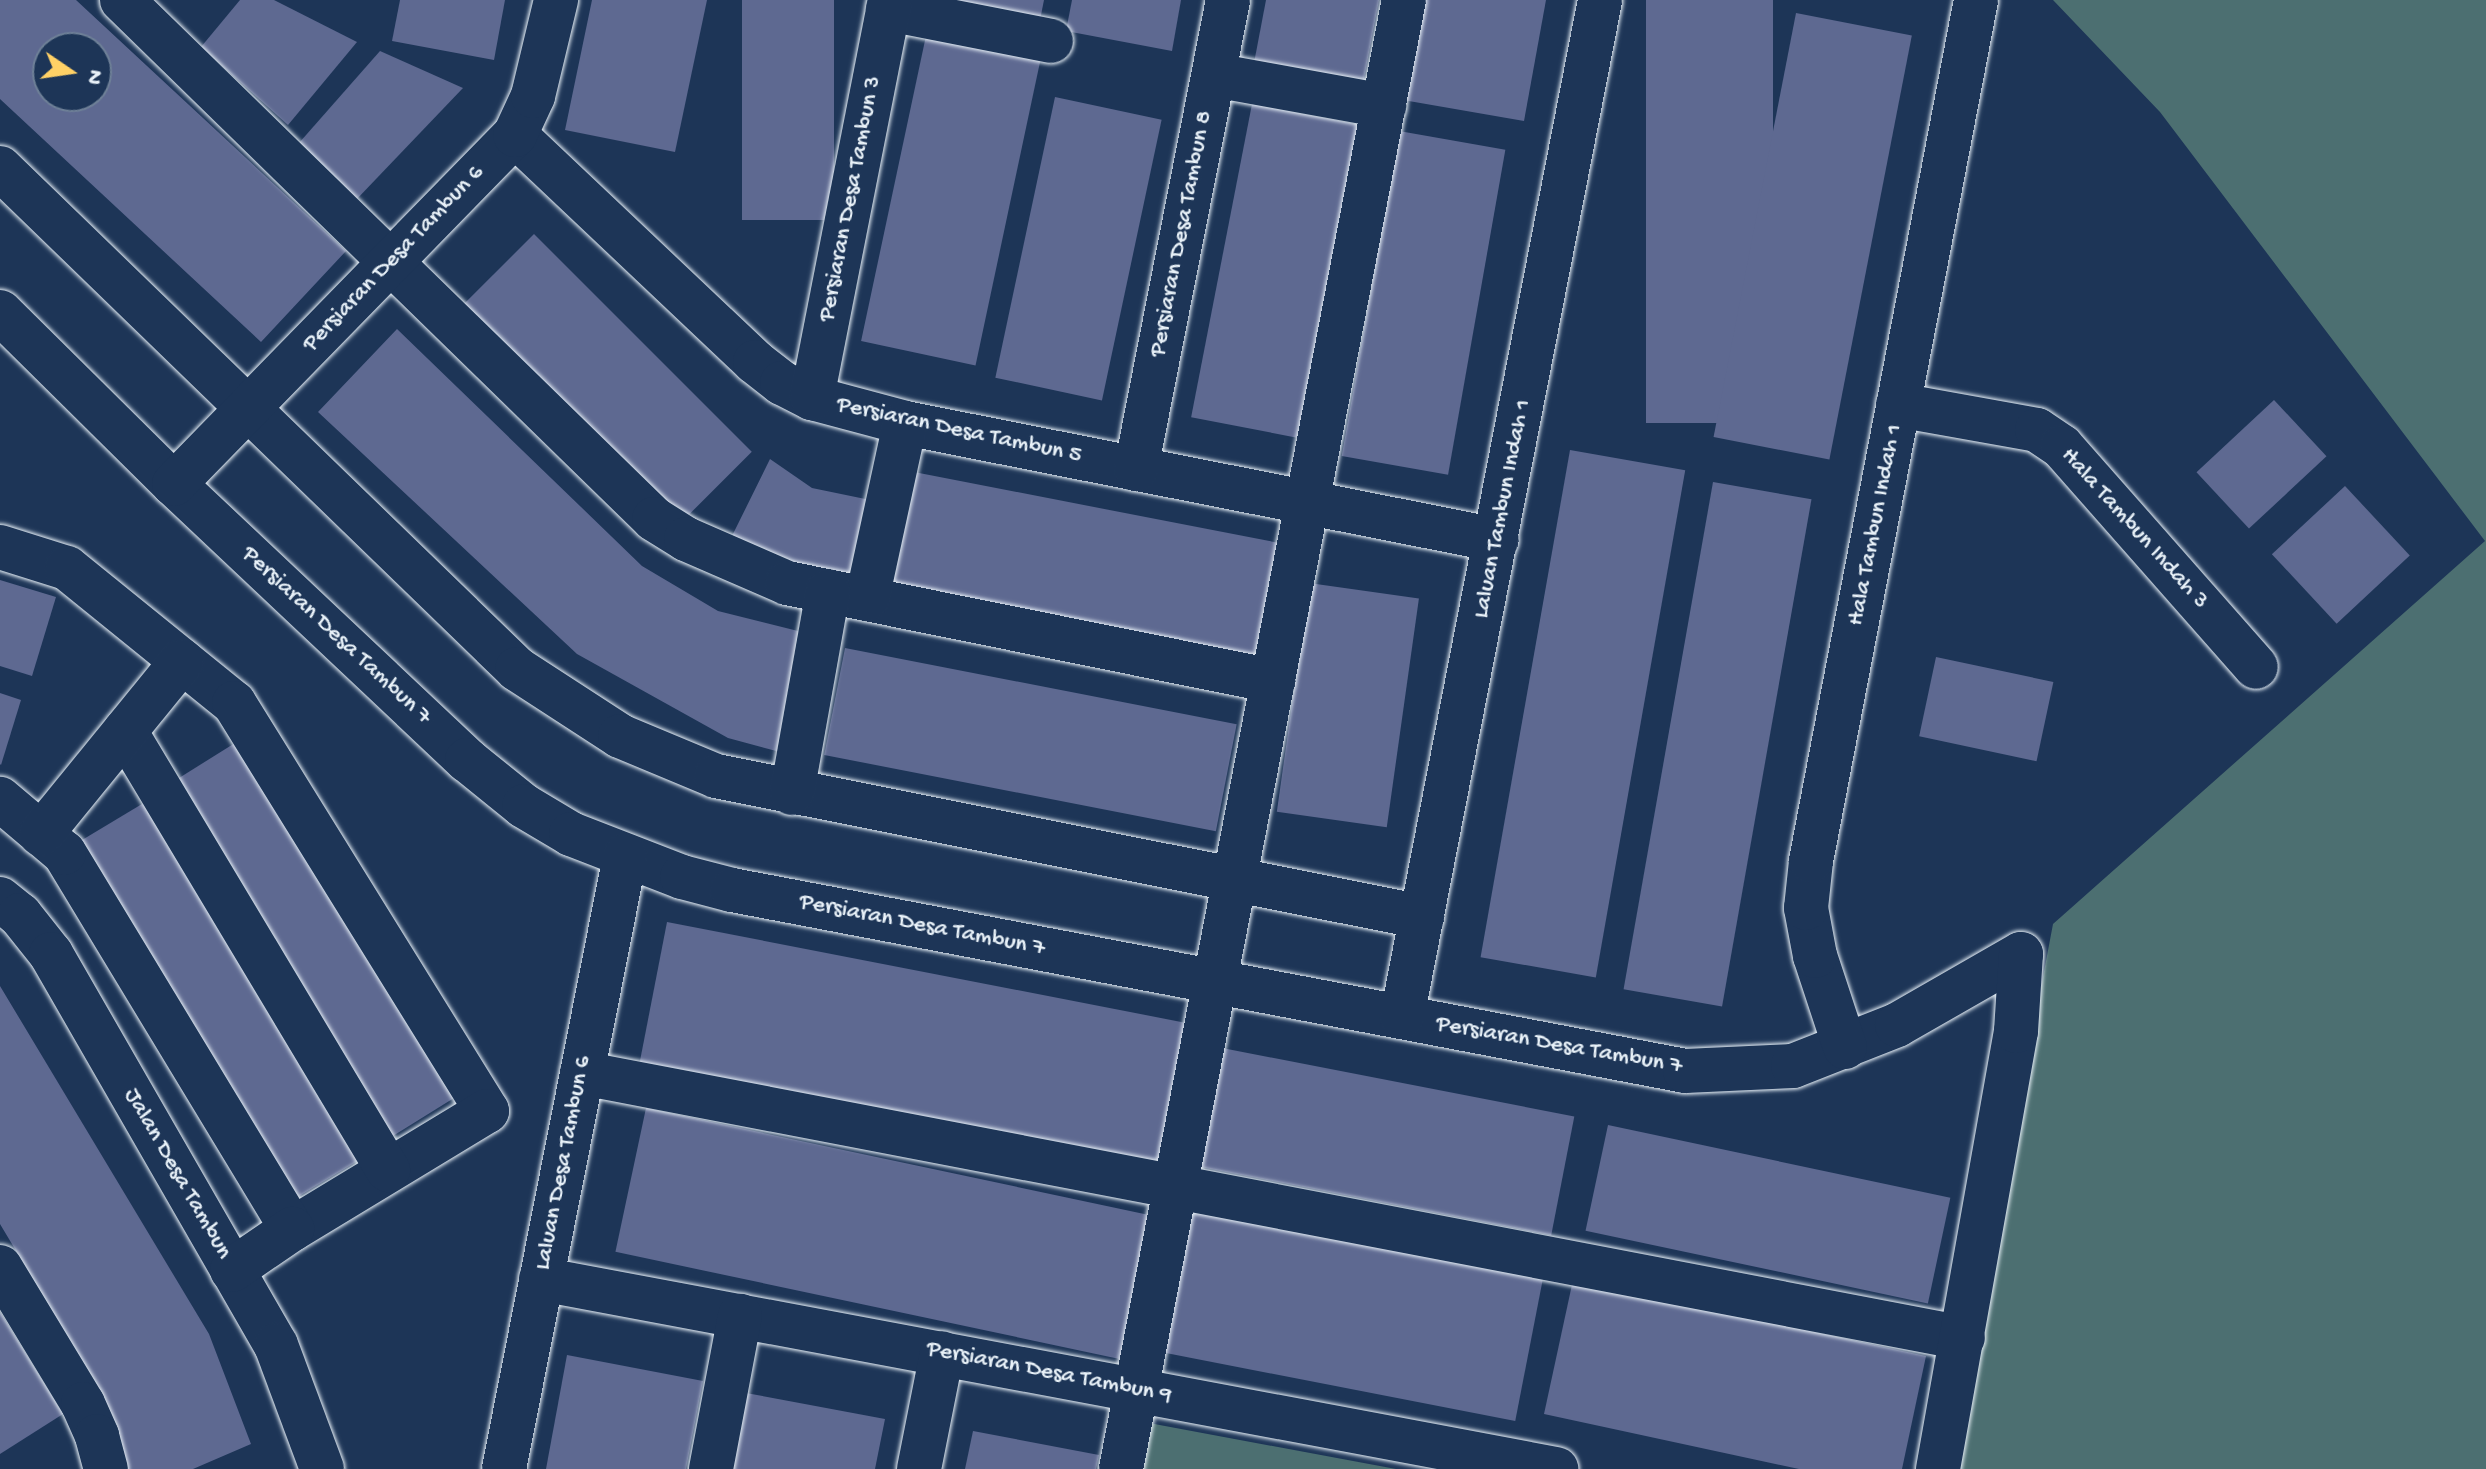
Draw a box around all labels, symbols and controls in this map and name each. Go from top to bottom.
north arrow [32,32,112,112]
text: N [79,67,108,87]
street label: Persiaran Desa Tambun 3 [813,74,889,324]
street label: Persiaran Desa Tambun 8 [1144,109,1220,359]
street label: Persiaran Desa Tambun 6 [297,159,491,359]
street label: Persiaran Desa Tambun 5 [834,391,1084,471]
street label: Laluan Tambun Indah 1 [1468,397,1538,621]
street label: Hala Tambun Indah 1 [1842,422,1910,628]
street label: Hala Tambun Indah 3 [2054,442,2214,616]
street label: Persiaran Desa Tambun 7 [235,540,437,732]
street label: Persiaran Desa Tambun 7 [797,888,1047,964]
street label: Persiaran Desa Tambun 7 [1434,1010,1684,1082]
street label: Laluan Desa Tambun 6 [529,1053,599,1273]
street label: Jalan Desa Tambun [116,1083,238,1265]
street label: Persiaran Desa Tambun 9 [924,1335,1174,1411]

